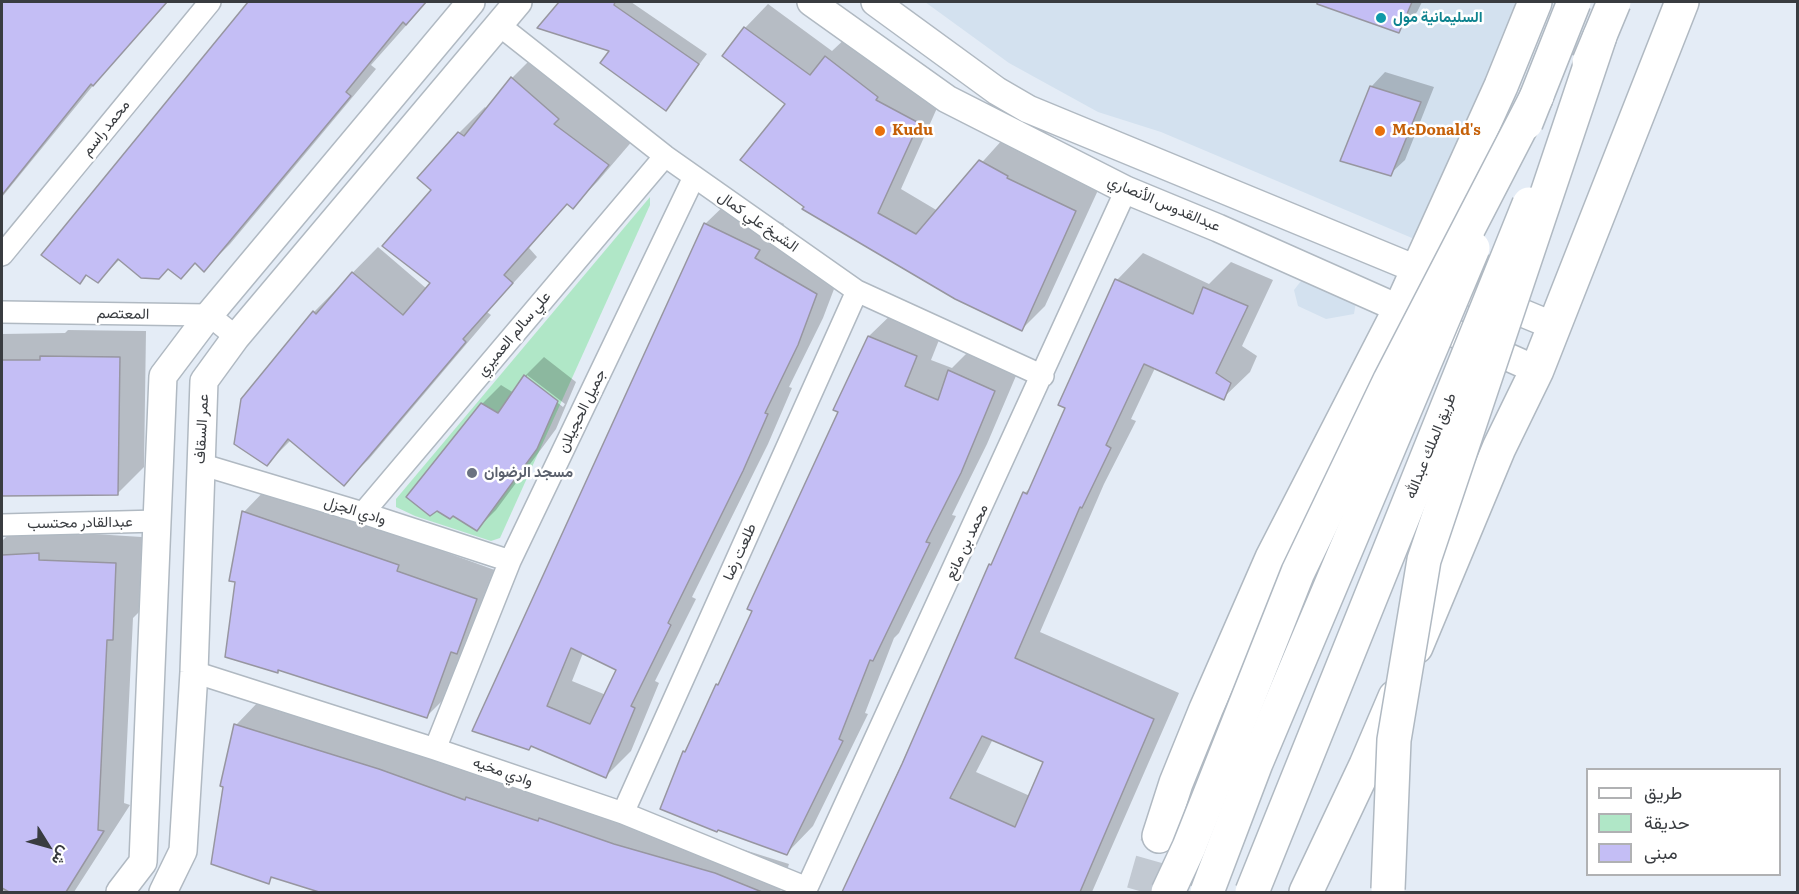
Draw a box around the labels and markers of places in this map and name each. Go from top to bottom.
place label: السليمانية مول [1393,9,1483,27]
marker: السليمانية مول [1374,11,1388,25]
place label: Kudu [892,122,933,140]
place label: McDonald's [1392,122,1481,140]
marker: Kudu [873,124,887,138]
marker: McDonald's [1373,124,1387,138]
place label: مسجد الرضوان [484,464,573,482]
marker: مسجد الرضوان [465,466,479,480]

